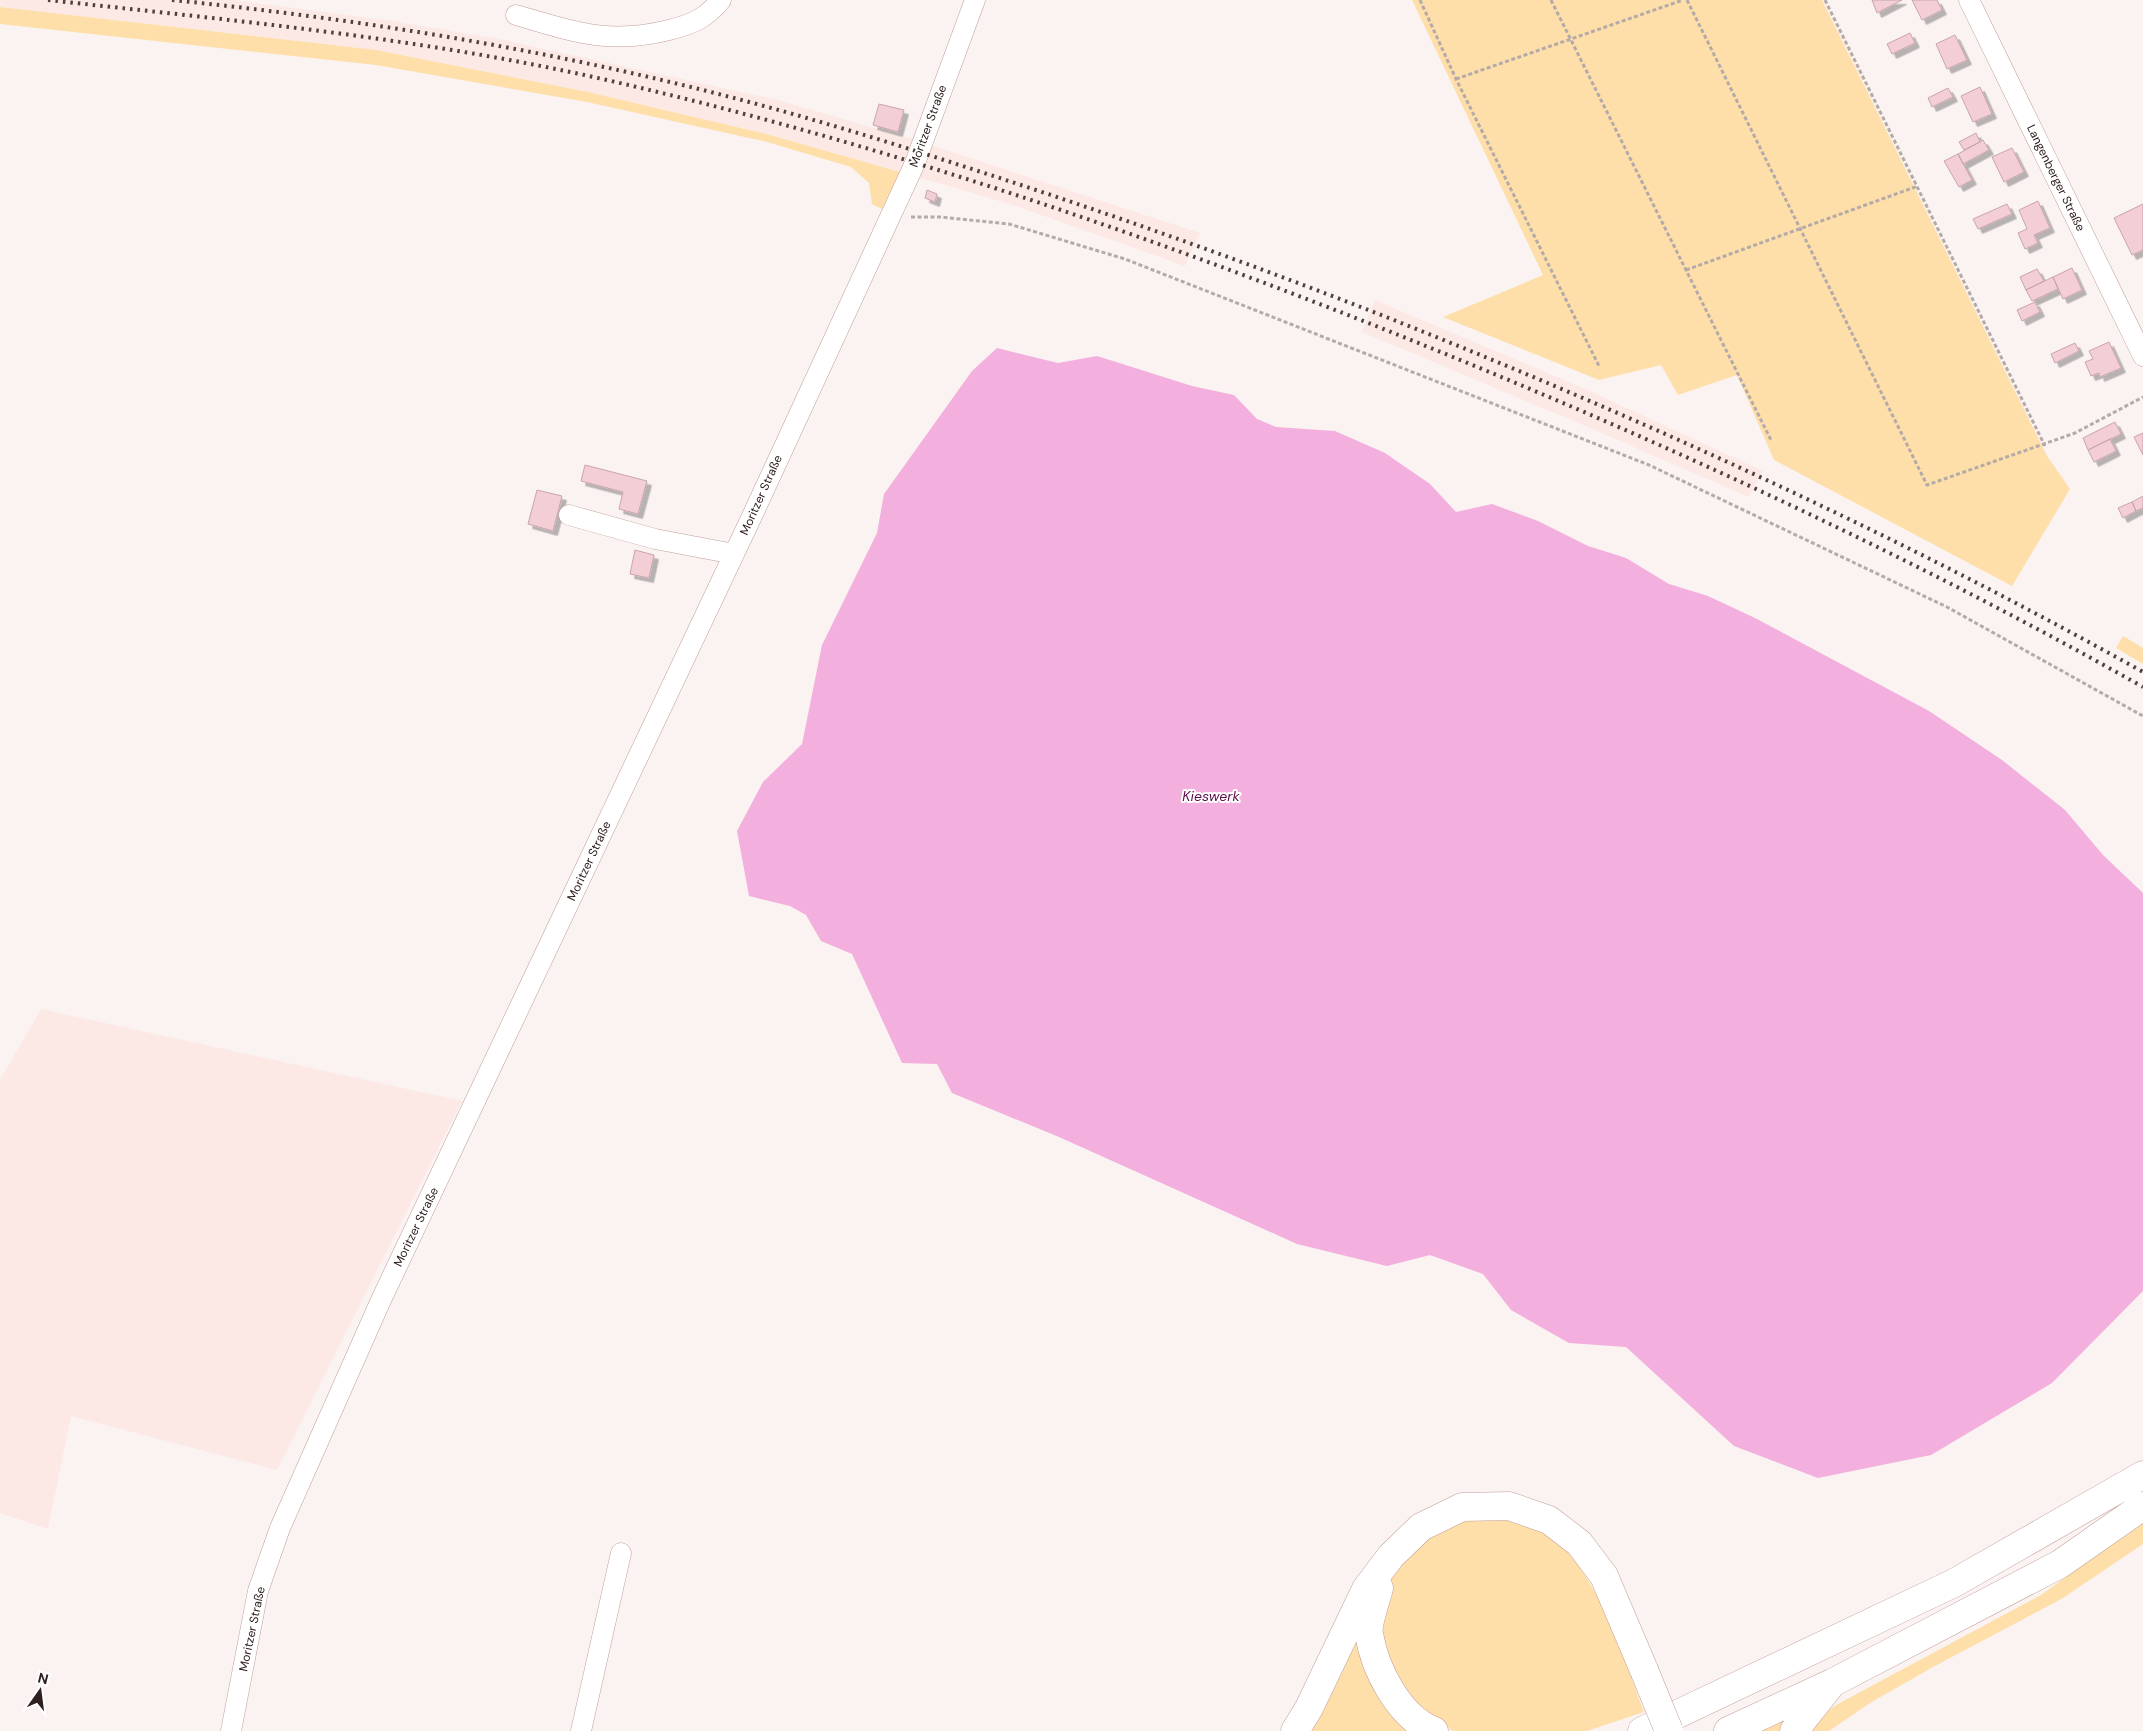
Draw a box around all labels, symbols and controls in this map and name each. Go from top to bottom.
street label: Moritzer Straße [906,83,950,169]
street label: Langenberger Straße [2023,122,2089,234]
street label: Moritzer Straße [736,452,786,538]
water label: Kieswerk [1182,787,1240,805]
street label: Moritzer Straße [563,818,615,904]
street label: Moritzer Straße [390,1185,442,1269]
street label: Moritzer Straße [235,1585,269,1673]
north arrow [15,1666,65,1716]
text: N [36,1668,50,1688]

